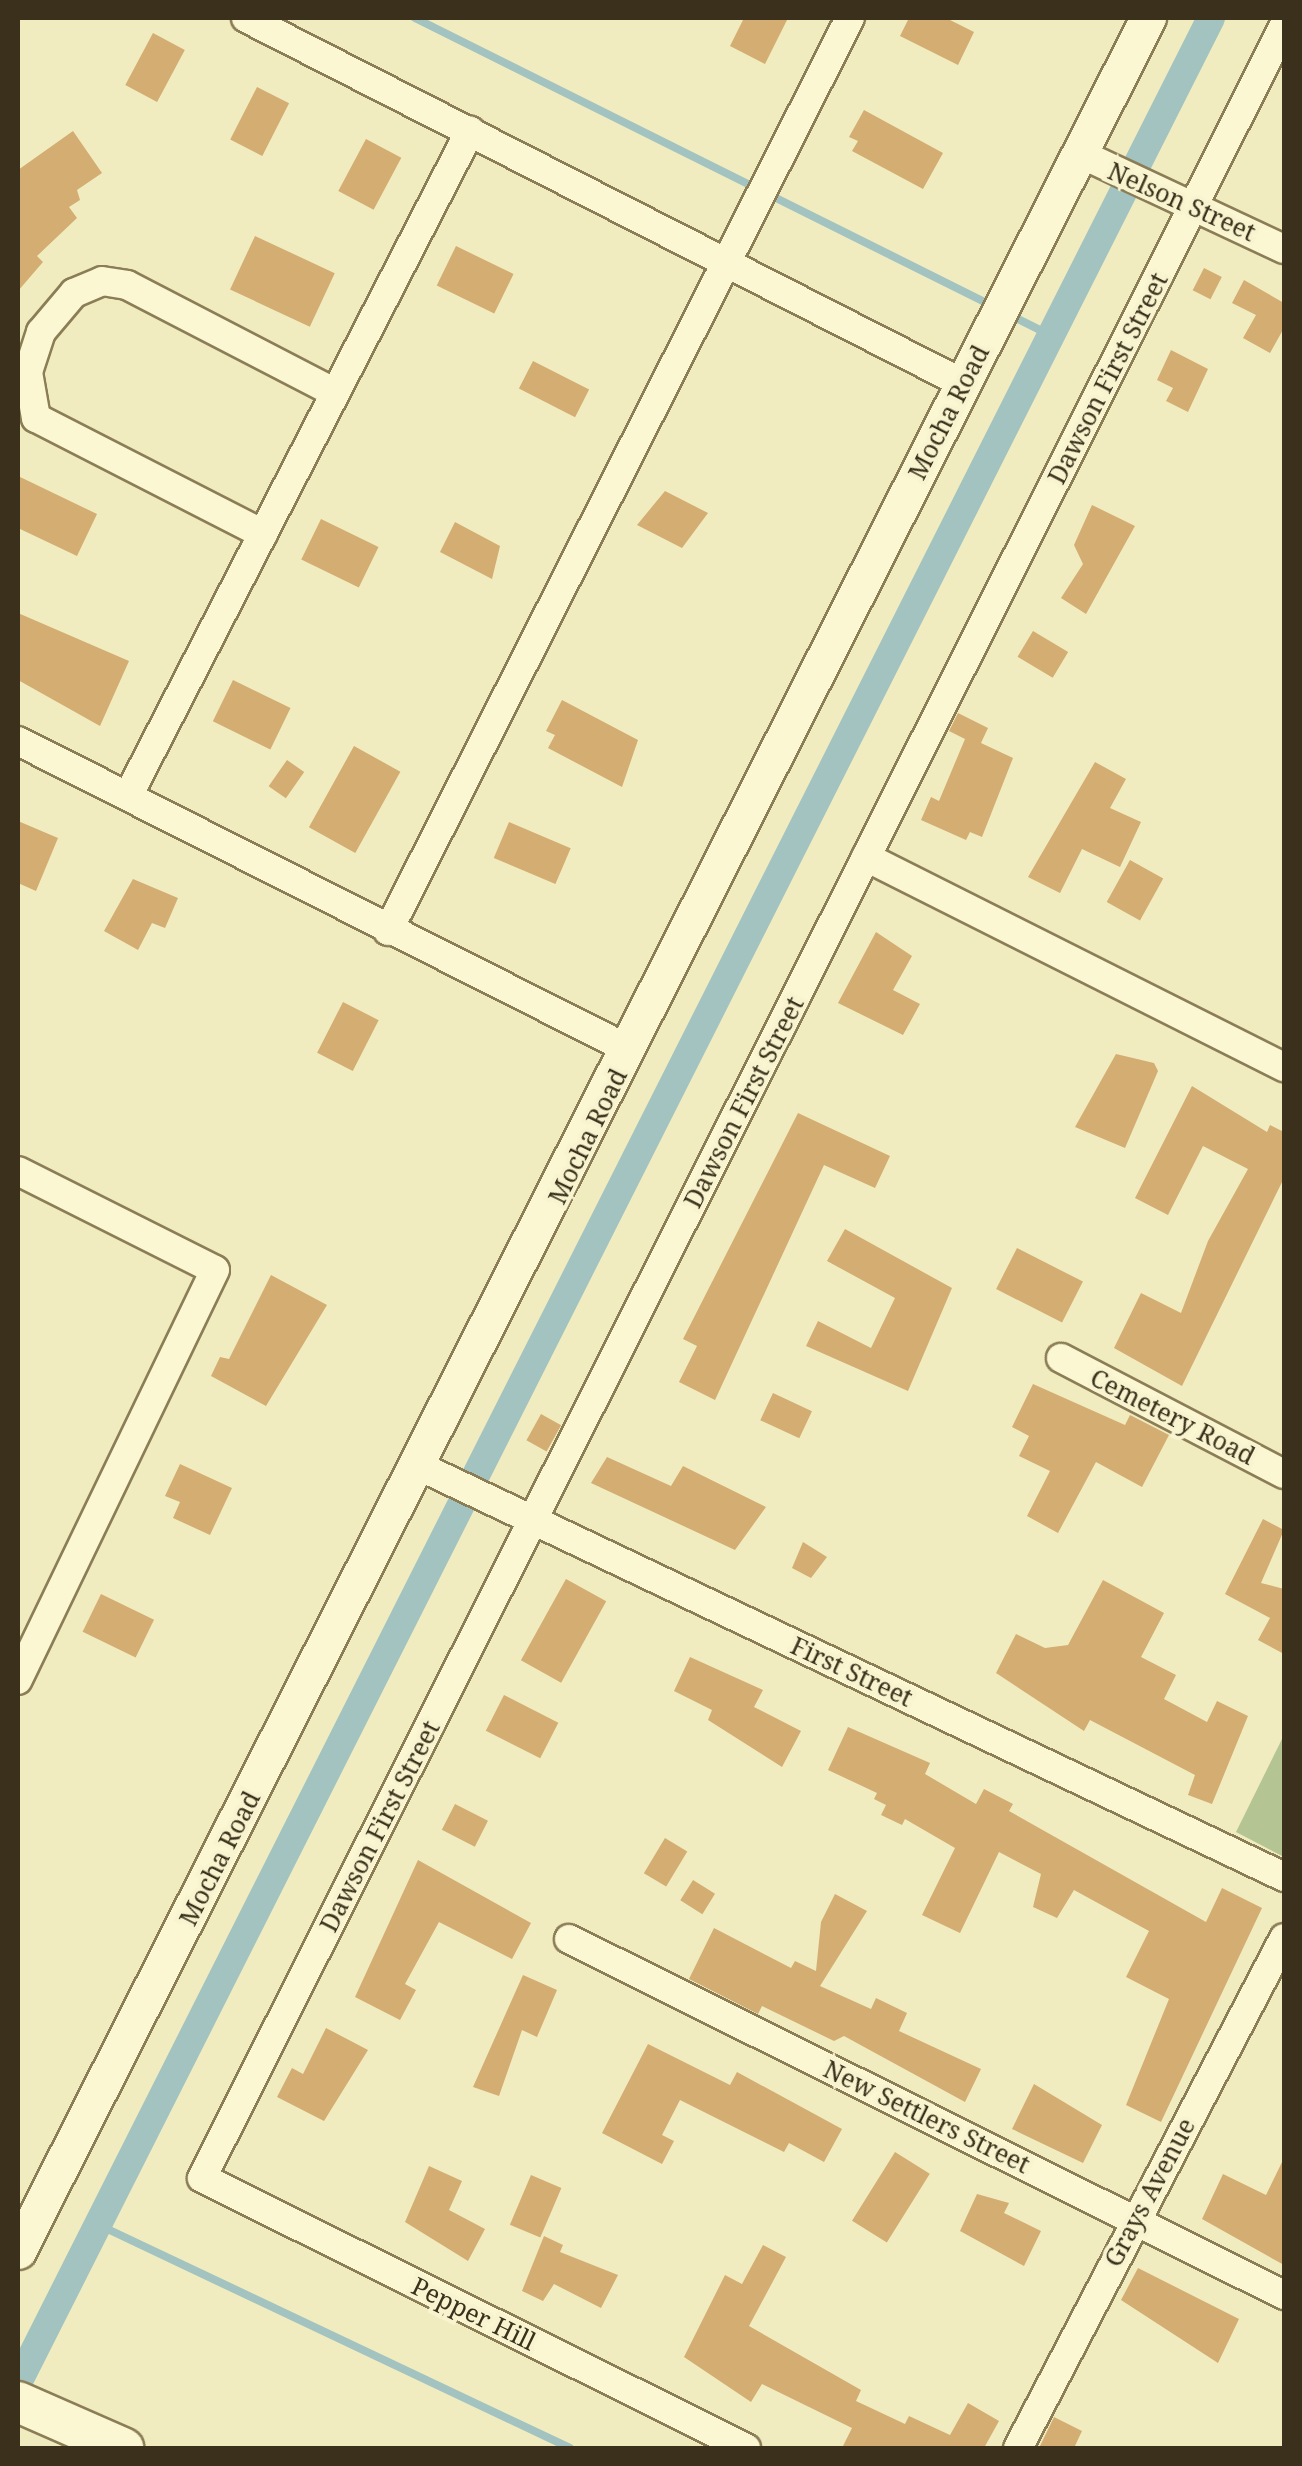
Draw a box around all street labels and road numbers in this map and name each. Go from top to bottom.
street label: Nelson Street [1104,155,1260,247]
street label: Dawson First Street [1041,267,1173,489]
street label: Mocha Road [901,340,995,484]
street label: Dawson First Street [677,991,809,1213]
street label: Mocha Road [541,1063,633,1209]
street label: Cemetery Road [1086,1362,1260,1470]
street label: First Street [786,1630,918,1712]
street label: Dawson First Street [313,1715,445,1937]
street label: Mocha Road [172,1786,266,1930]
street label: New Settlers Street [819,2053,1035,2179]
street label: Grays Avenue [1097,2113,1201,2271]
street label: Pepper Hill [407,2270,541,2356]

